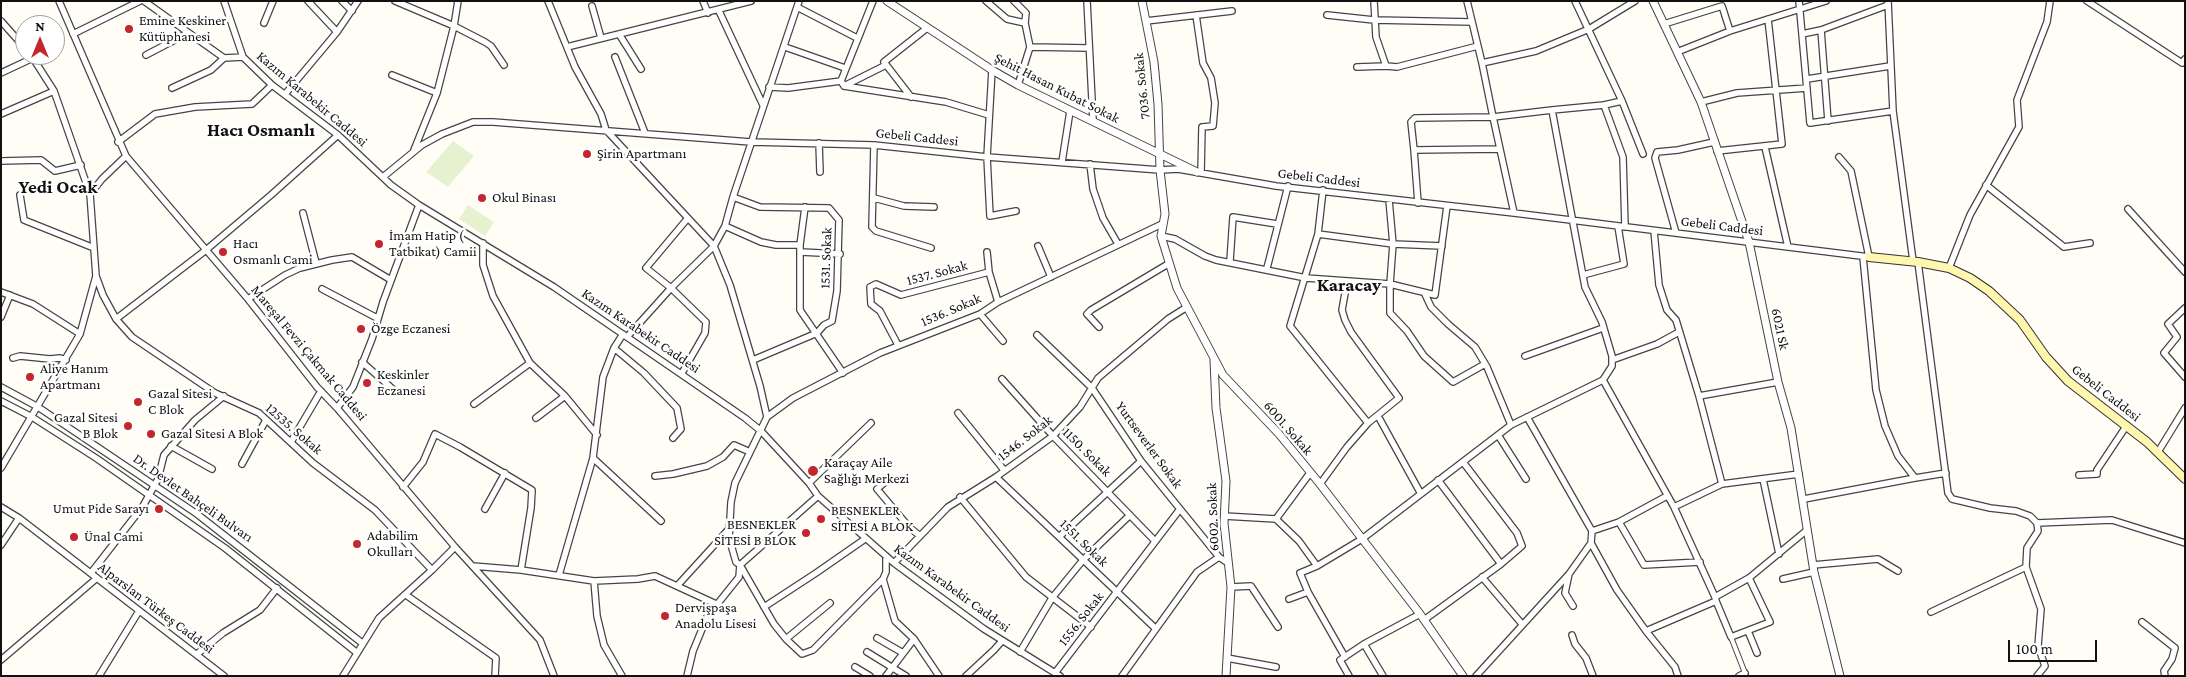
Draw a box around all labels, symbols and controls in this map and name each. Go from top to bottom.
place label: Emine Keskiner Kütüphanesi [139,13,226,46]
north arrow [15,15,65,65]
text: N [35,18,45,34]
marker: Emine Keskiner Kütüphanesi [123,23,135,35]
street label: Kazım Karabekir Caddesi [253,48,371,150]
street label: Şehit Hasan Kubat Sokak [992,49,1122,127]
street label: 7036. Sokak [1130,52,1154,120]
district label: Hacı Osmanlı [207,119,315,141]
street label: Gebeli Caddesi [875,124,959,150]
place label: Şirin Apartmanı [597,146,686,162]
marker: Şirin Apartmanı [581,148,593,160]
street label: Gebeli Caddesi [1277,165,1361,191]
district label: Yedi Ocak [19,176,97,198]
place label: Okul Binası [492,190,556,206]
marker: Okul Binası [476,192,488,204]
street label: Gebeli Caddesi [1680,213,1764,239]
street label: 1531. Sokak [817,227,835,289]
place label: İmam Hatip ( Tatbikat) Camii [389,228,477,260]
place label: Hacı Osmanlı Cami [233,236,313,268]
marker: İmam Hatip ( Tatbikat) Camii [373,238,385,250]
marker: Hacı Osmanlı Cami [217,246,229,258]
street label: 1537. Sokak [905,257,969,289]
district label: Karacay [1317,274,1381,296]
street label: Mareşal Fevzi Çakmak Caddesi [247,282,371,424]
street label: Kazım Karabekir Caddesi [579,285,703,377]
street label: 1536. Sokak [918,290,984,330]
street label: 6021 Sk [1767,307,1793,351]
place label: Özge Eczanesi [371,321,450,337]
marker: Özge Eczanesi [355,323,367,335]
place label: Aliye Hanım Apartmanı [40,361,109,394]
street label: Gebeli Caddesi [2068,361,2144,425]
place label: Keskinler Eczanesi [377,367,429,400]
marker: Aliye Hanım Apartmanı [24,371,36,383]
marker: Keskinler Eczanesi [361,377,373,389]
place label: Gazal Sitesi C Blok [148,386,212,418]
marker: Gazal Sitesi C Blok [132,396,144,408]
street label: 6001. Sokak [1260,397,1316,459]
street label: Yurtseverler Sokak [1112,398,1186,492]
street label: 12535. Sokak [262,400,326,458]
place label: Gazal Sitesi B Blok [54,410,118,442]
street label: 1546. Sokak [994,412,1056,464]
marker: Gazal Sitesi B Blok [122,420,134,432]
street label: 1150. Sokak [1059,424,1115,480]
place label: Gazal Sitesi A Blok [161,426,263,442]
marker: Gazal Sitesi A Blok [145,428,157,440]
street label: Dr. Devlet Bahçeli Bulvarı [130,450,256,546]
place label: Karaçay Aile Sağlığı Merkezi [824,455,909,488]
marker: Karaçay Aile Sağlığı Merkezi [806,464,820,478]
street label: 6002. Sokak [1203,482,1223,552]
place label: Umut Pide Sarayı [53,501,149,517]
marker: Umut Pide Sarayı [153,503,165,515]
place label: BESNEKLER SİTESİ A BLOK [831,503,913,536]
marker: BESNEKLER SİTESİ A BLOK [815,513,827,525]
street label: 1551. Sokak [1056,516,1112,570]
place label: BESNEKLER SİTESİ B BLOK [714,517,796,550]
marker: BESNEKLER SİTESİ B BLOK [800,527,812,539]
place label: Adabilim Okulları [367,528,418,560]
place label: Ünal Cami [84,529,143,545]
marker: Ünal Cami [68,531,80,543]
marker: Adabilim Okulları [351,538,363,550]
street label: Kazım Karabekir Caddesi [891,540,1013,636]
street label: Alparslan Türkeş Caddesi [94,559,218,657]
street label: 1556. Sokak [1055,589,1107,649]
place label: Dervişpaşa Anadolu Lisesi [675,600,756,632]
marker: Dervişpaşa Anadolu Lisesi [659,610,671,622]
scale bar [2011,630,2100,662]
text: 100 m [2016,641,2053,657]

